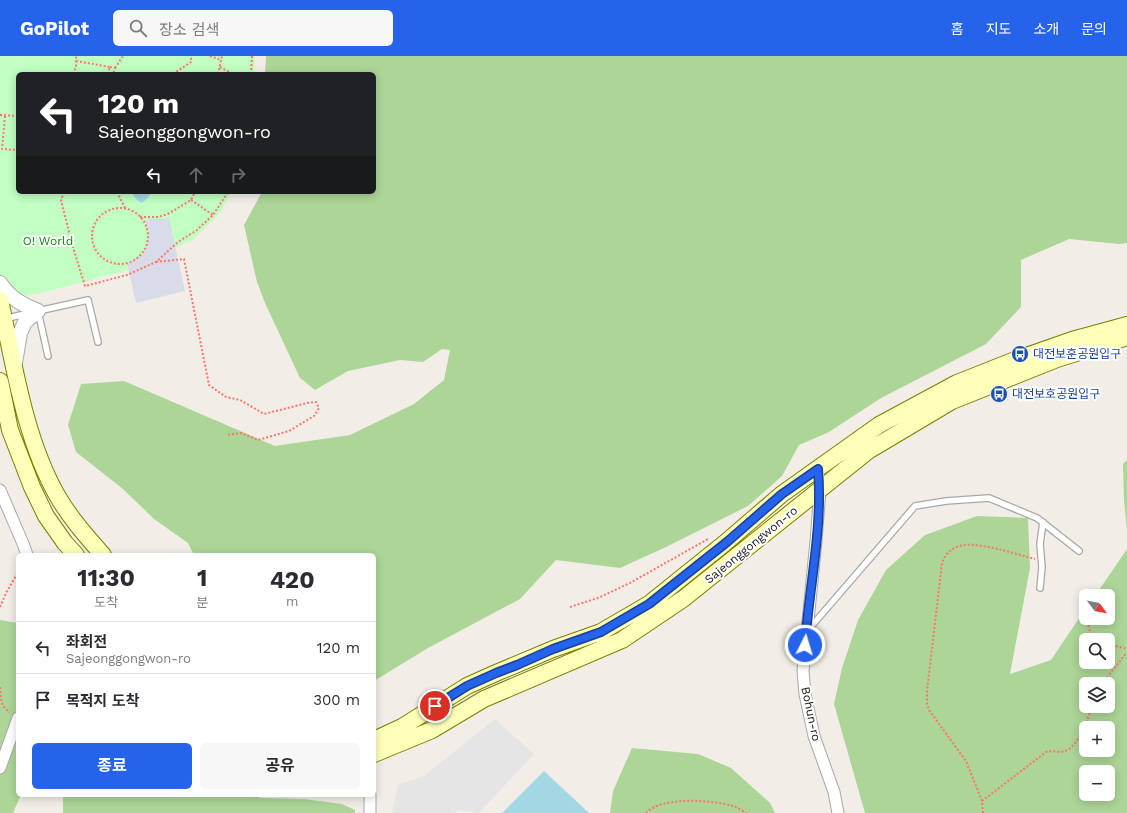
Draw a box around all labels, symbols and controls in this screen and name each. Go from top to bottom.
search box [113,10,393,46]
text: GoPilot [20,17,89,40]
icon: search [127,17,149,39]
text: 장소 검색 [159,21,219,39]
text: 홈 [951,21,964,37]
text: 지도 [986,21,1011,37]
text: 소개 [1033,21,1059,37]
text: 문의 [1081,21,1107,37]
text: 120 m [98,87,179,120]
icon: left [32,88,84,140]
text: Sajeonggongwon-ro [98,121,271,142]
icon: left [143,164,165,186]
icon: ahead [185,164,207,186]
icon: right [227,164,249,186]
park label: O! World [23,234,73,248]
bus stop icon: 대전보훈공원입구 [1010,344,1030,364]
place label: 대전보훈공원입구 [1033,347,1121,361]
bus stop icon: 대전보호공원입구 [989,384,1009,404]
place label: 대전보호공원입구 [1012,387,1100,401]
street label: Sajeonggongwon-ro [702,503,800,587]
text: 11:30 [77,564,135,592]
text: 1 [197,564,207,592]
text: 420 [270,566,315,594]
north arrow [1079,589,1115,625]
map controls [1079,589,1115,801]
text: m [286,594,298,609]
text: 도착 [94,595,118,610]
text: 분 [196,595,208,610]
position arrow [784,624,826,666]
text: 좌회전 [66,633,107,651]
button: search [1079,633,1115,669]
icon: left [32,637,54,659]
text: 120 m [317,639,360,657]
text: Sajeonggongwon-ro [66,651,191,666]
button: layers [1079,677,1115,713]
street label: Bohun-ro [798,685,824,743]
icon: arrive [32,689,54,711]
pin [418,689,452,723]
text: 300 m [313,691,360,709]
text: 목적지 도착 [66,692,139,710]
icon: arrive [424,695,446,717]
button: + [1079,721,1115,757]
button: 종료 [32,743,192,789]
button: 공유 [200,743,360,789]
button: − [1079,765,1115,801]

